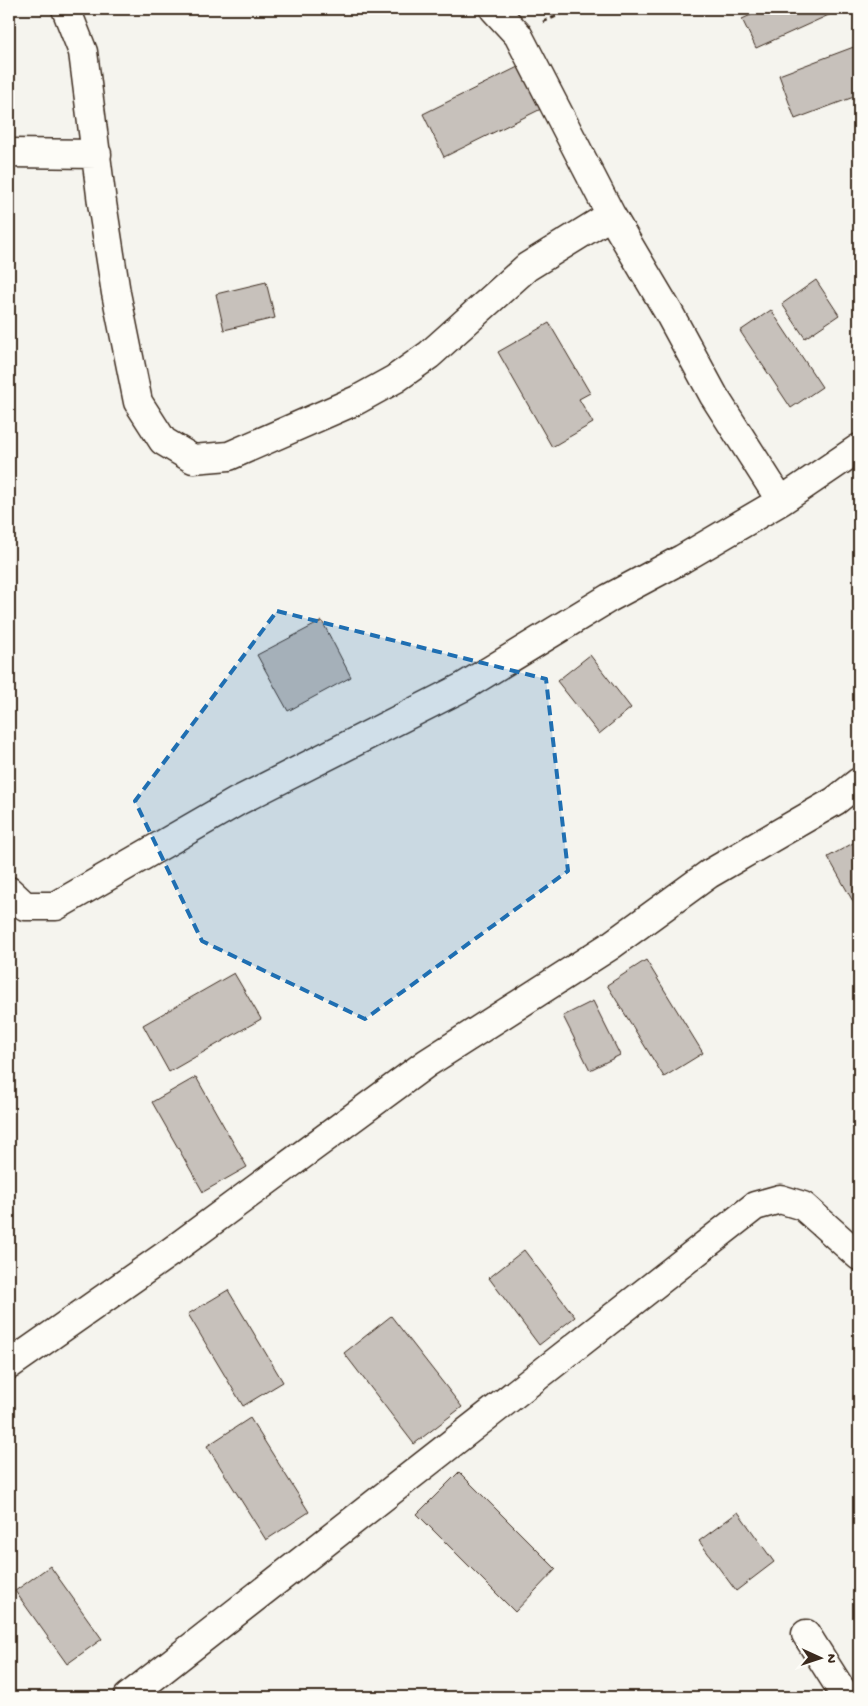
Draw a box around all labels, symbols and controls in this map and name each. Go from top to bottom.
north arrow [796,1634,846,1684]
text: N [822,1654,839,1664]

